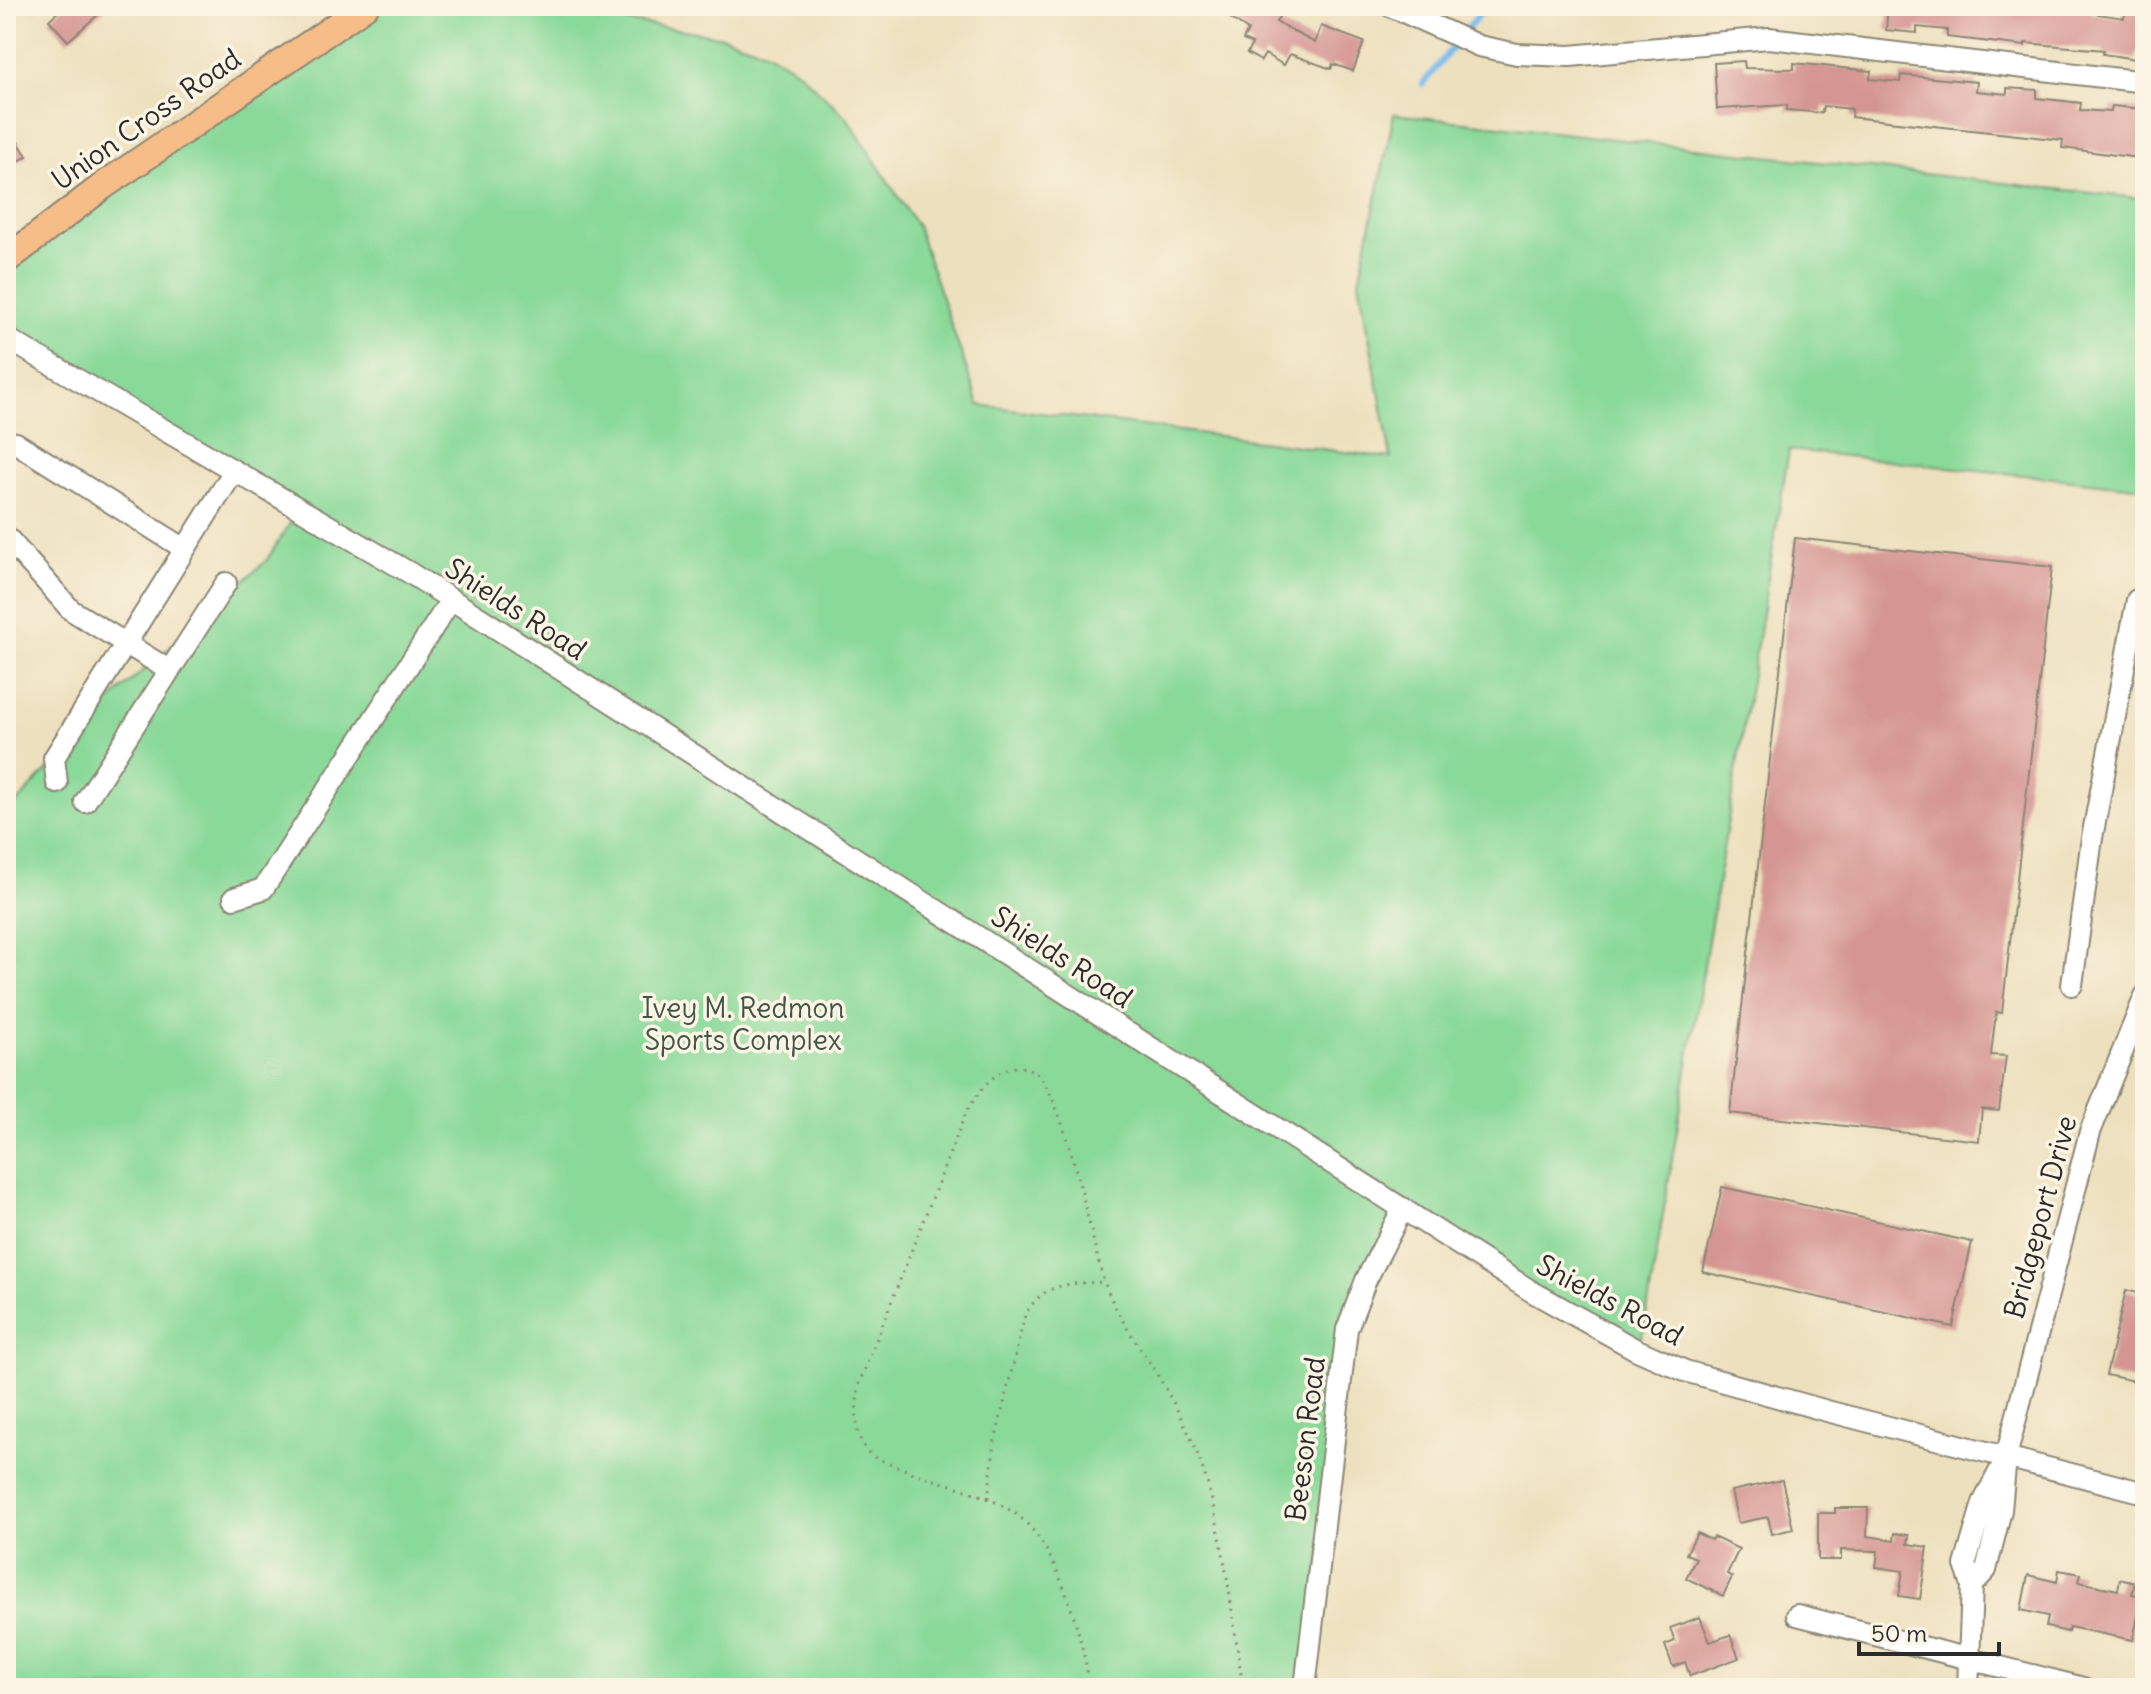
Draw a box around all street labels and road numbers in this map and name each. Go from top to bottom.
street label: Union Cross Road [44,40,248,198]
street label: Shields Road [439,550,593,668]
street label: Shields Road [985,898,1139,1016]
street label: Bridgeport Drive [1996,1112,2084,1322]
street label: Shields Road [1531,1246,1689,1354]
street label: Beeson Road [1277,1355,1333,1523]

